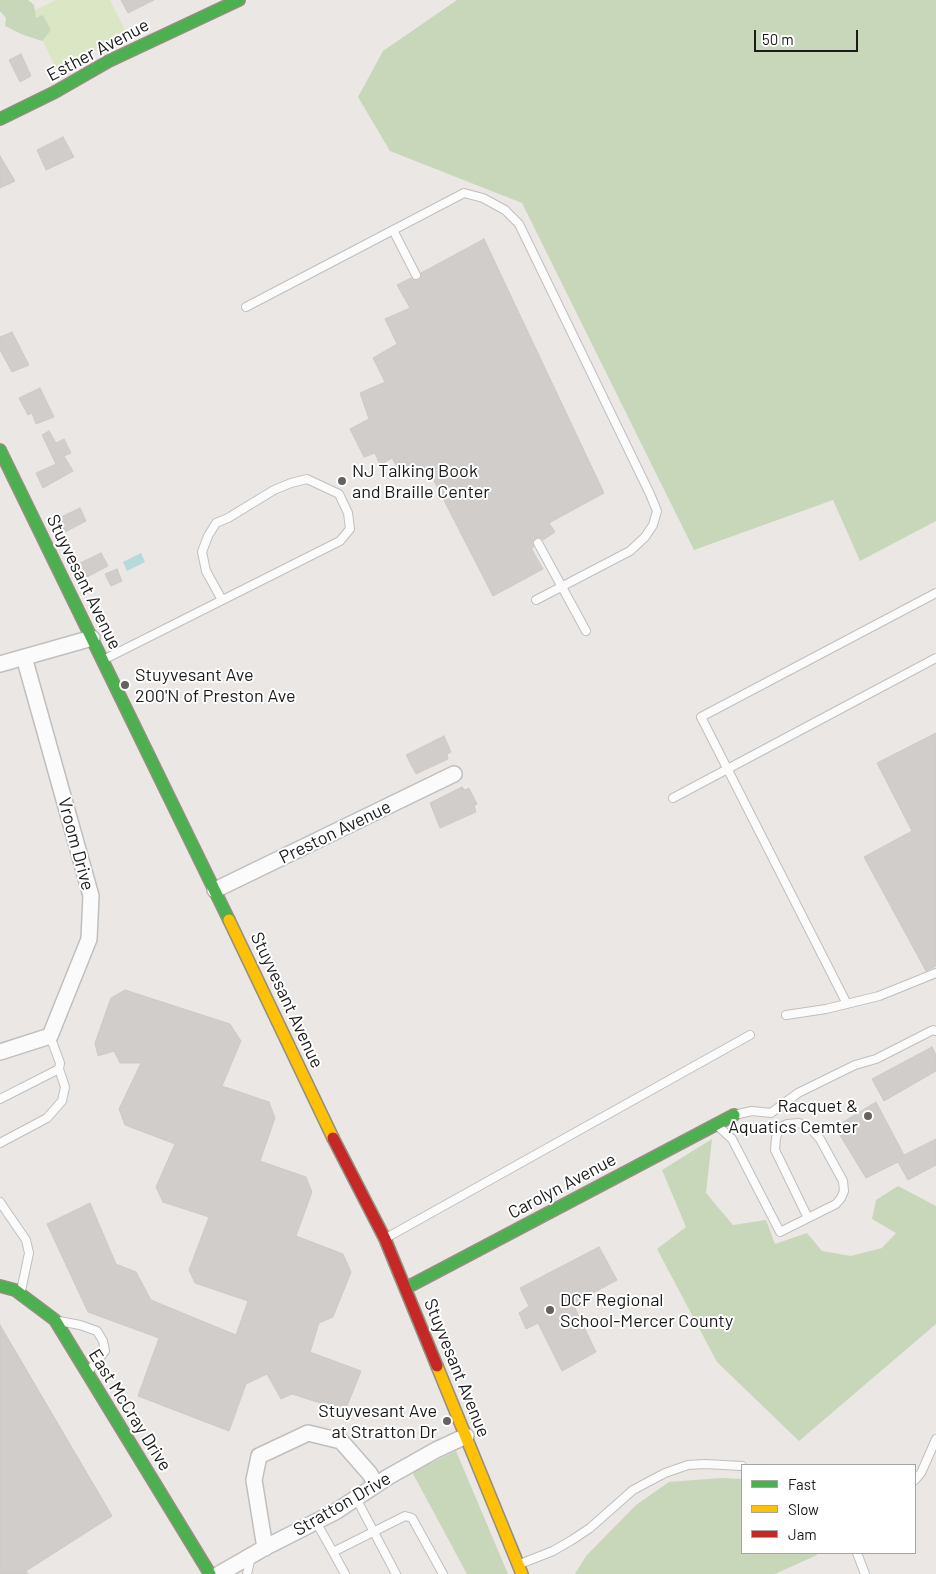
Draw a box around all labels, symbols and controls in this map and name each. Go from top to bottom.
street label: Esther Avenue [43,14,153,86]
scale bar [756,20,860,52]
text: 50 m [762,30,794,48]
place label: NJ Talking Book and Braille Center [352,460,490,502]
marker: NJ Talking Book and Braille Center [336,475,348,487]
street label: Stuyvesant Avenue [42,511,126,653]
place label: Stuyvesant Ave 200'N of Preston Ave [135,664,296,706]
marker: Stuyvesant Ave 200'N of Preston Ave [119,679,131,691]
street label: Vroom Drive [53,795,99,893]
street label: Preston Avenue [276,796,394,868]
street label: Stuyvesant Avenue [246,929,328,1071]
place label: Racquet & Aquatics Cemter [728,1095,858,1138]
marker: Racquet & Aquatics Cemter [862,1110,874,1122]
street label: Carolyn Avenue [504,1148,620,1224]
place label: DCF Regional School-Mercer County [560,1289,733,1332]
street label: Stuyvesant Avenue [419,1296,495,1440]
marker: DCF Regional School-Mercer County [544,1304,556,1316]
street label: East McCray Drive [84,1345,176,1475]
place label: Stuyvesant Ave at Stratton Dr [318,1400,437,1442]
marker: Stuyvesant Ave at Stratton Dr [441,1415,453,1427]
legend [741,1464,916,1554]
street label: Stratton Drive [290,1467,394,1541]
text: Fast [788,1475,816,1493]
text: Slow [788,1500,819,1518]
text: Jam [788,1525,817,1543]

